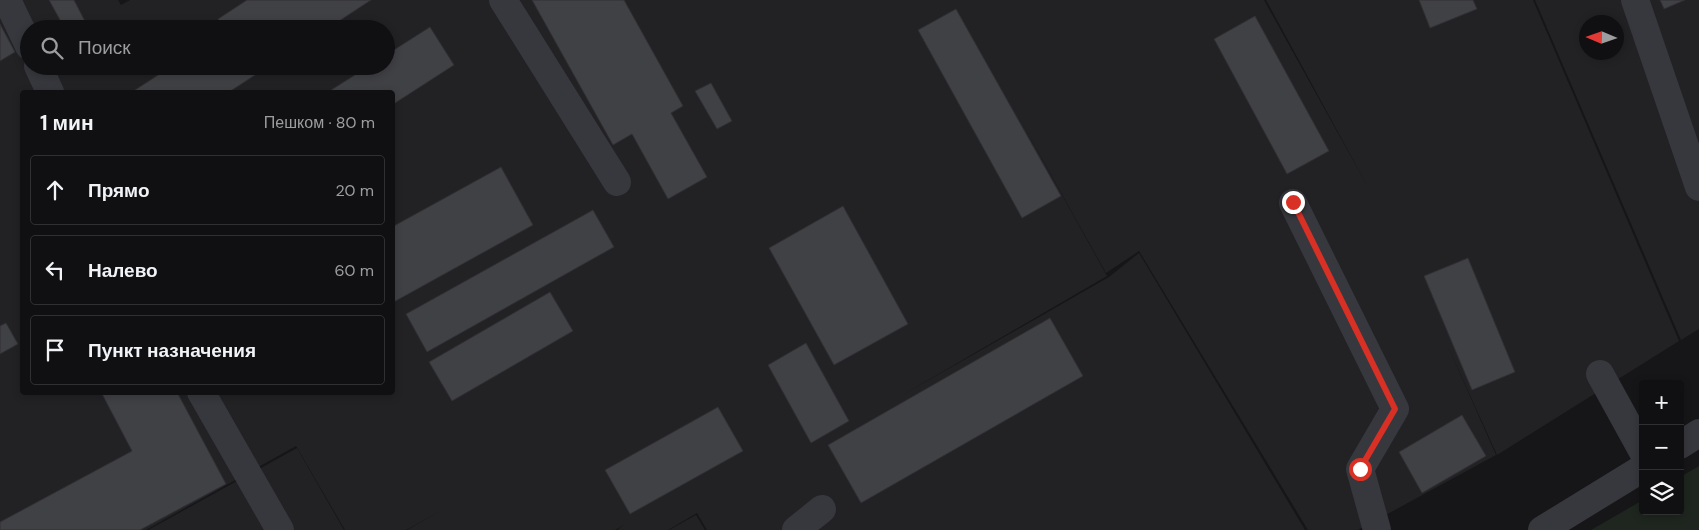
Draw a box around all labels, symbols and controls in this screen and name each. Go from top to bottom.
north arrow [1579,15,1624,60]
search box [20,20,395,75]
icon: search [38,34,66,62]
text: Поиск [78,35,131,60]
text: 1 мин [40,109,94,137]
text: Пешком · 80 m [264,112,375,133]
icon: ahead [41,176,69,204]
text: Прямо [88,178,150,203]
text: 20 m [335,180,374,201]
route end [1282,191,1305,214]
icon: left [41,256,69,284]
text: Налево [88,258,158,283]
text: 60 m [334,260,374,281]
icon: arrive [41,336,69,364]
text: Пункт назначения [88,338,256,363]
map controls [1639,380,1684,515]
button: + [1639,380,1684,425]
button: − [1639,425,1684,470]
route start [1349,458,1372,481]
button: layers [1639,470,1684,515]

